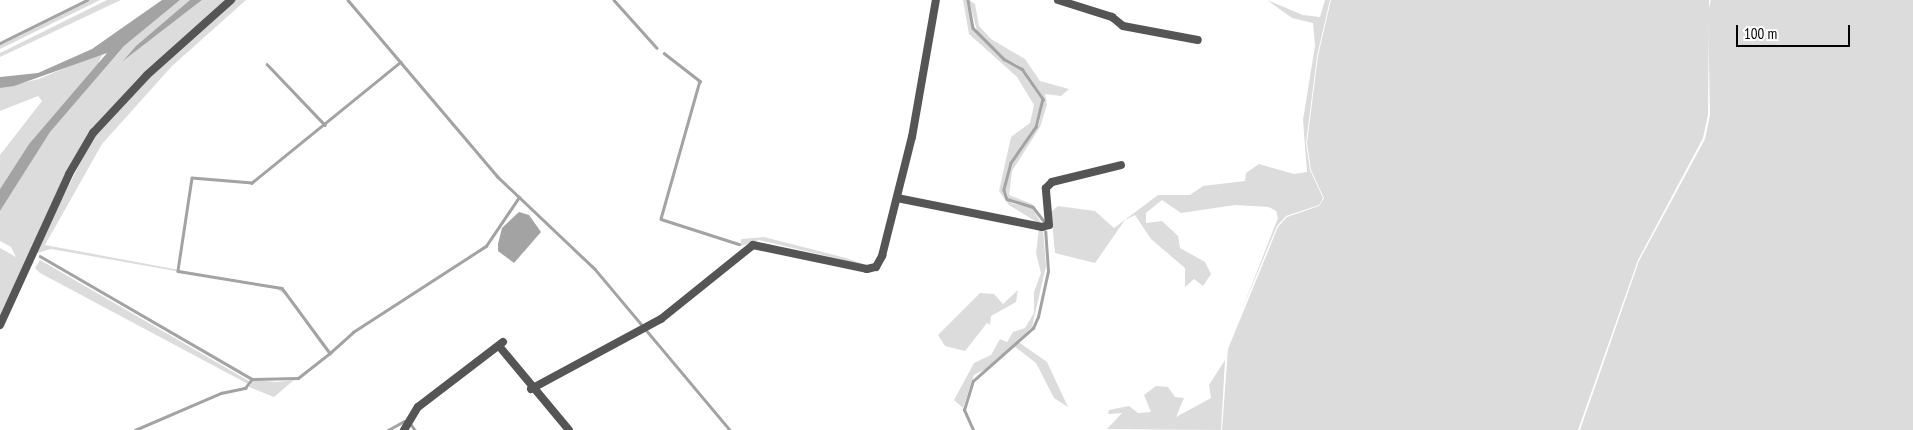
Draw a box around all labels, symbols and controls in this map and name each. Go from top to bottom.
scale bar [1738,15,1852,47]
text: 100 m [1744,24,1777,43]

